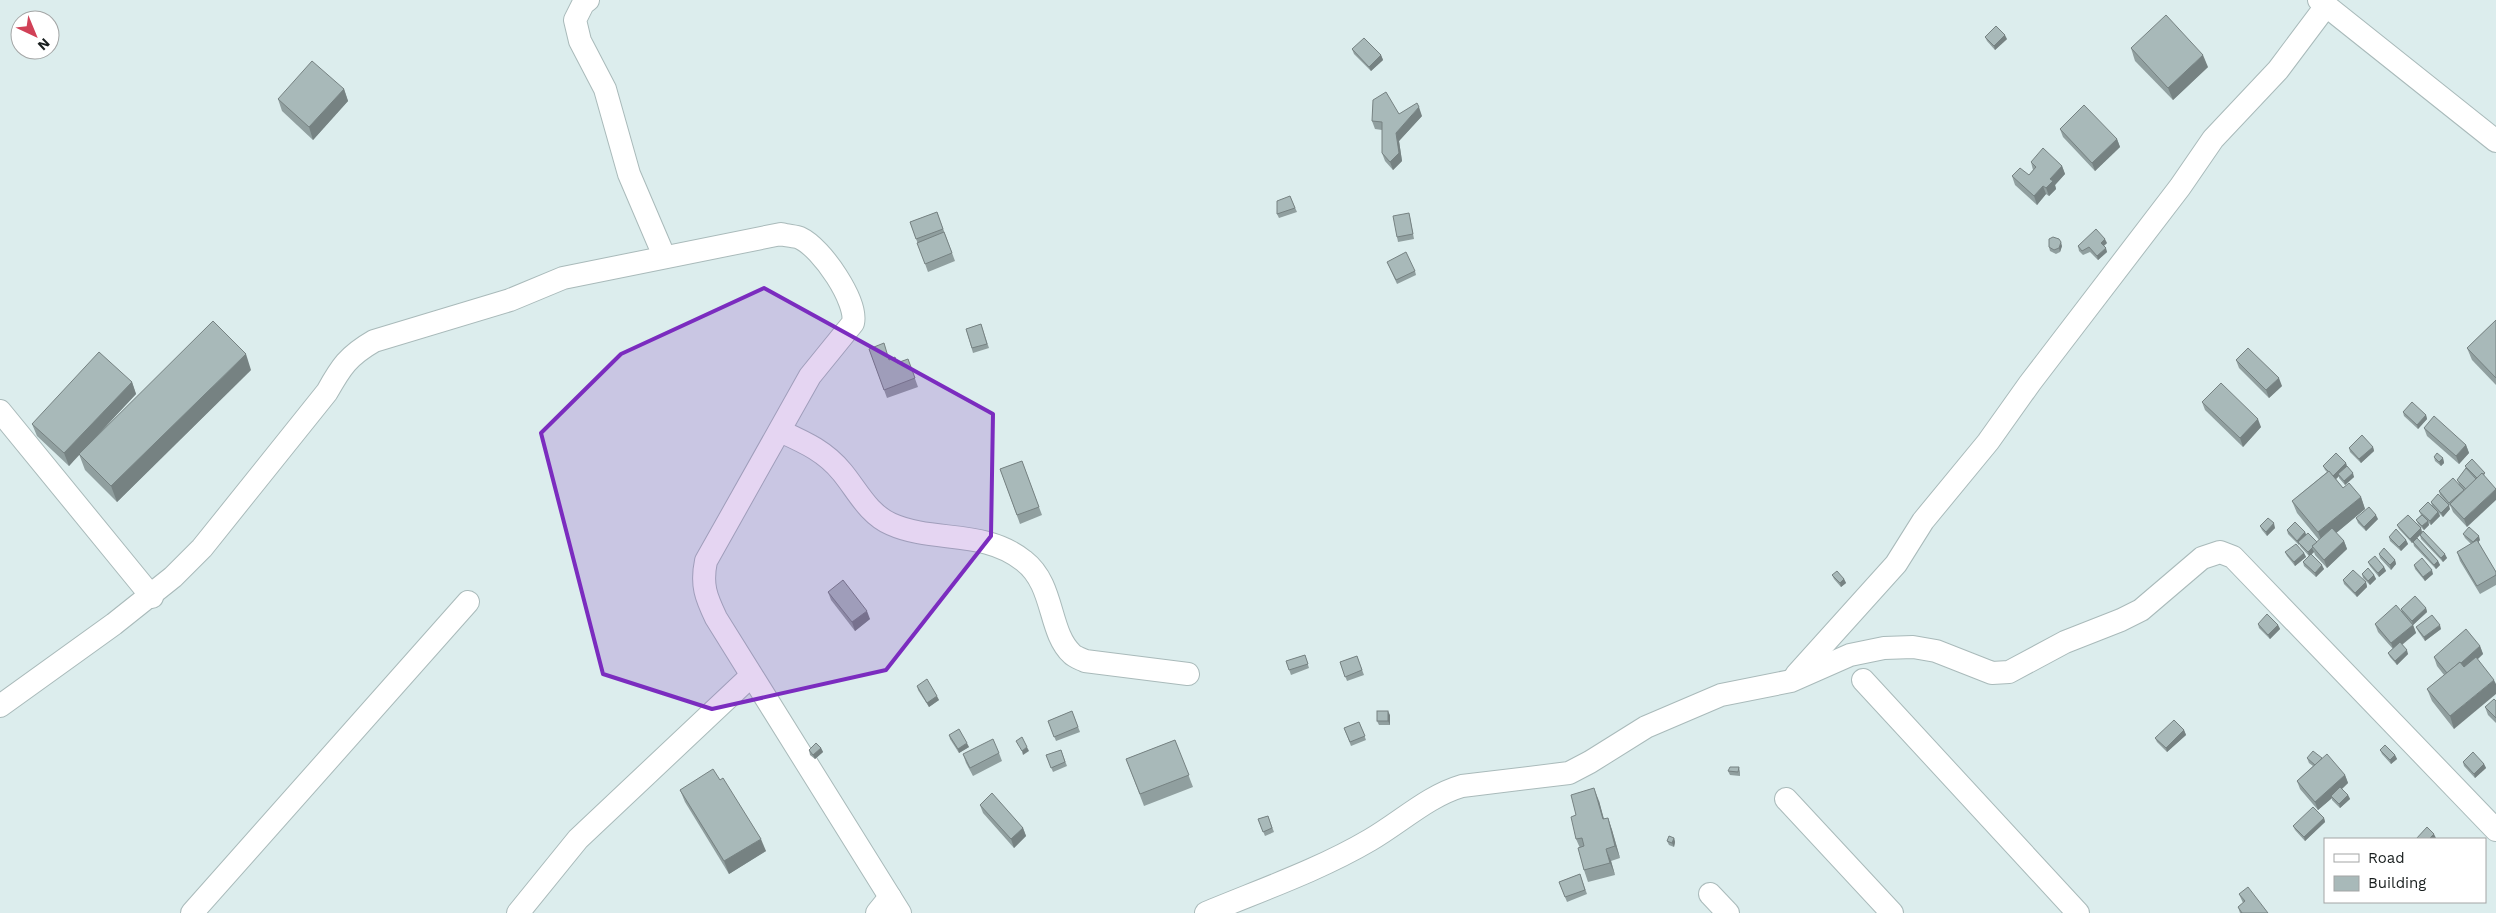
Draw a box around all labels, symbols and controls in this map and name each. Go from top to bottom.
north arrow [10,10,60,60]
text: N [35,35,53,54]
legend [2324,838,2486,903]
text: Road [2368,849,2405,867]
text: Building [2368,874,2426,892]

